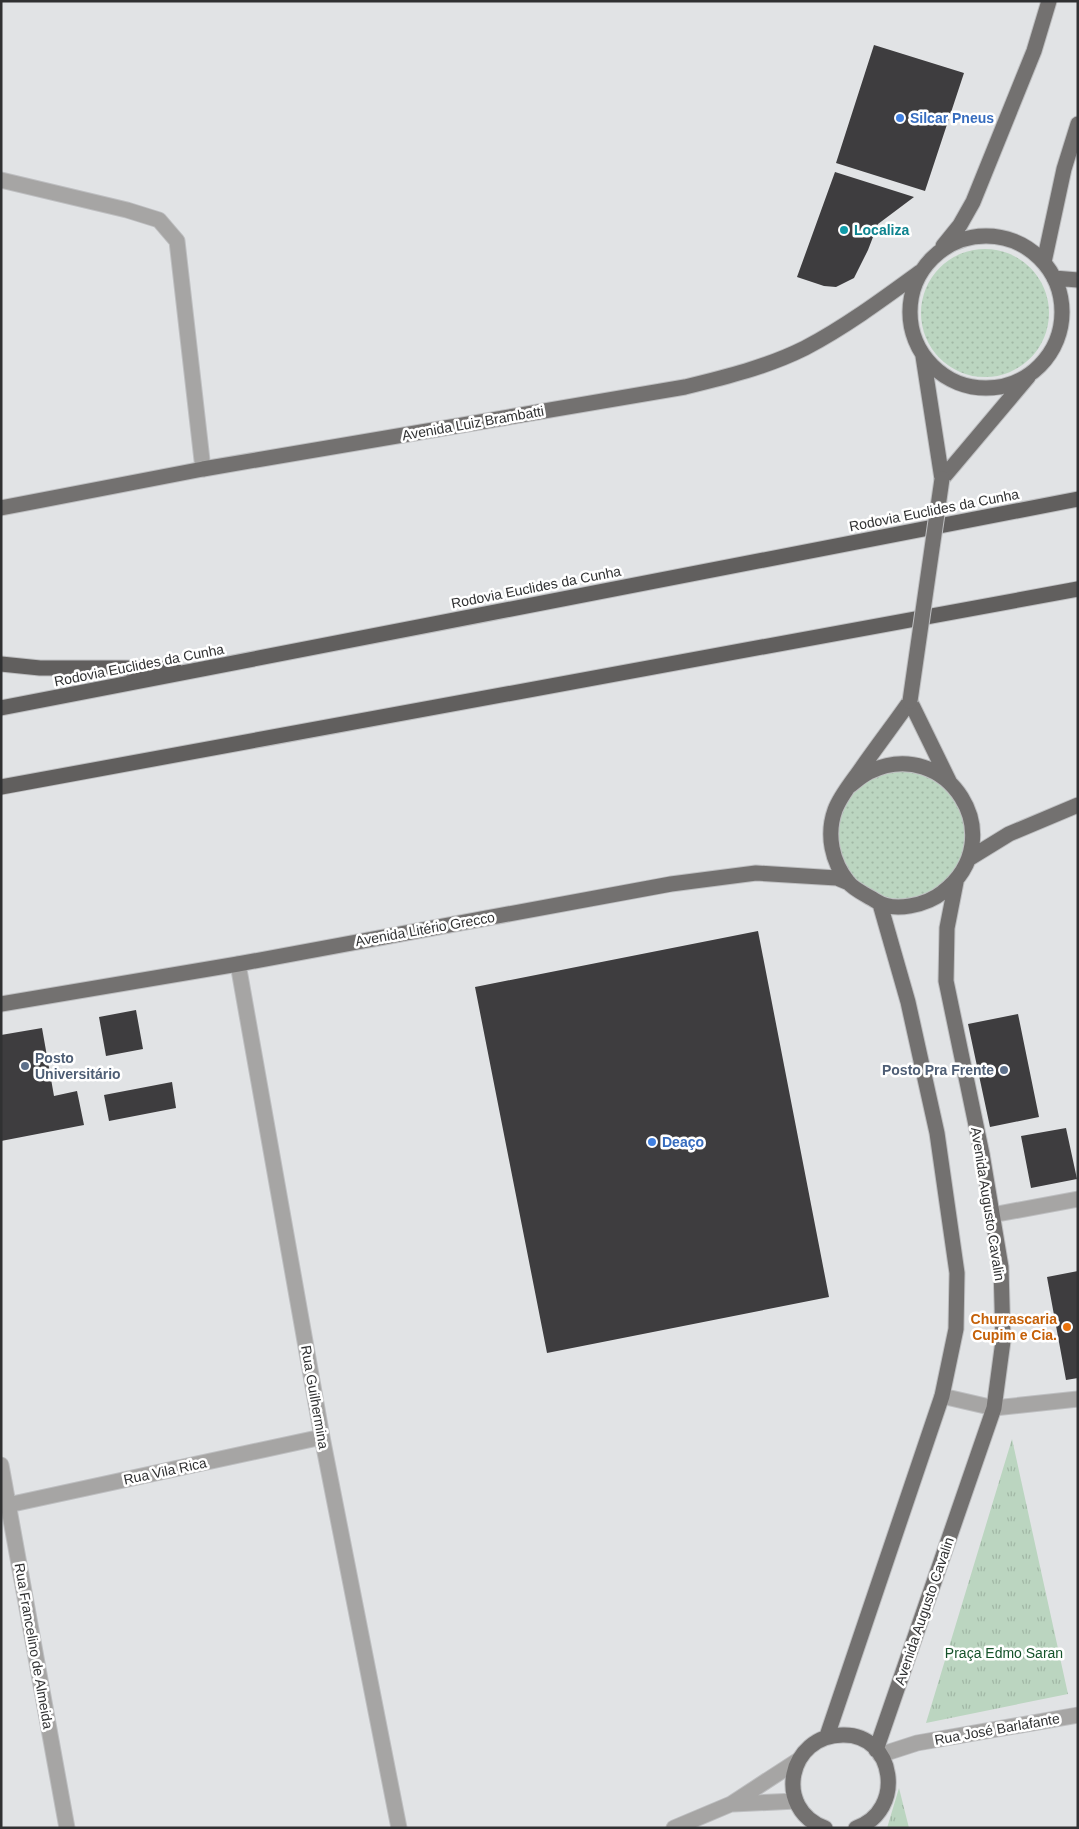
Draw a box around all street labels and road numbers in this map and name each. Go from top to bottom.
street label: Avenida Luiz Brambatti [401,403,545,443]
street label: Rodovia Euclides da Cunha [848,486,1021,534]
street label: Rodovia Euclides da Cunha [450,563,623,611]
street label: Rodovia Euclides da Cunha [53,641,226,689]
street label: Avenida Litério Grecco [354,909,496,949]
street label: Avenida Augusto Cavalin [968,1126,1008,1282]
street label: Rua Guilhermina [298,1344,332,1450]
street label: Rua Vila Rica [122,1454,208,1488]
street label: Avenida Augusto Cavalin [891,1535,957,1687]
street label: Rua Francelino de Almeida [12,1562,57,1730]
street label: Rua José Barlafante [933,1710,1061,1748]

